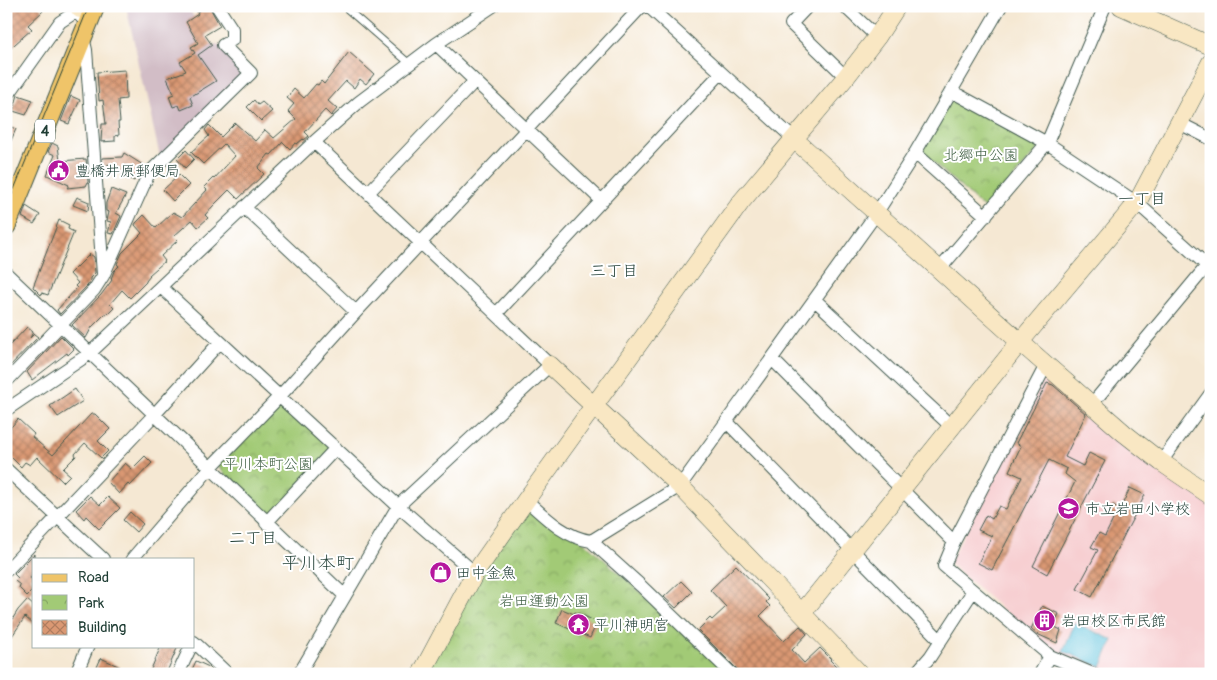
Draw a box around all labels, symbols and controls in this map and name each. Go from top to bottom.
road number: 4 [35,120,55,142]
park label: 北郷中公園 [943,146,1019,165]
public building icon: 豊橋井原郵便局 [47,159,71,183]
place label: 豊橋井原郵便局 [75,162,180,181]
district label: 一丁目 [1118,189,1166,209]
district label: 三丁目 [590,261,638,281]
park label: 平川本町公園 [223,455,313,474]
school or university icon: 市立岩田小学校 [1057,497,1081,521]
place label: 市立岩田小学校 [1085,500,1190,519]
district label: 二丁目 [229,528,277,548]
district label: 平川本町 [282,552,354,575]
legend [32,558,195,648]
shop icon: 田中金魚 [428,561,452,585]
place label: 田中金魚 [456,564,516,583]
text: Road [78,568,109,587]
park label: 岩田運動公園 [499,592,589,611]
text: Park [78,594,105,613]
building icon: 岩田校区市民館 [1033,609,1057,633]
place label: 岩田校区市民館 [1061,612,1166,631]
temple icon: 平川神明宮 [566,613,590,637]
place label: 平川神明宮 [594,616,669,635]
text: Building [78,618,126,637]

